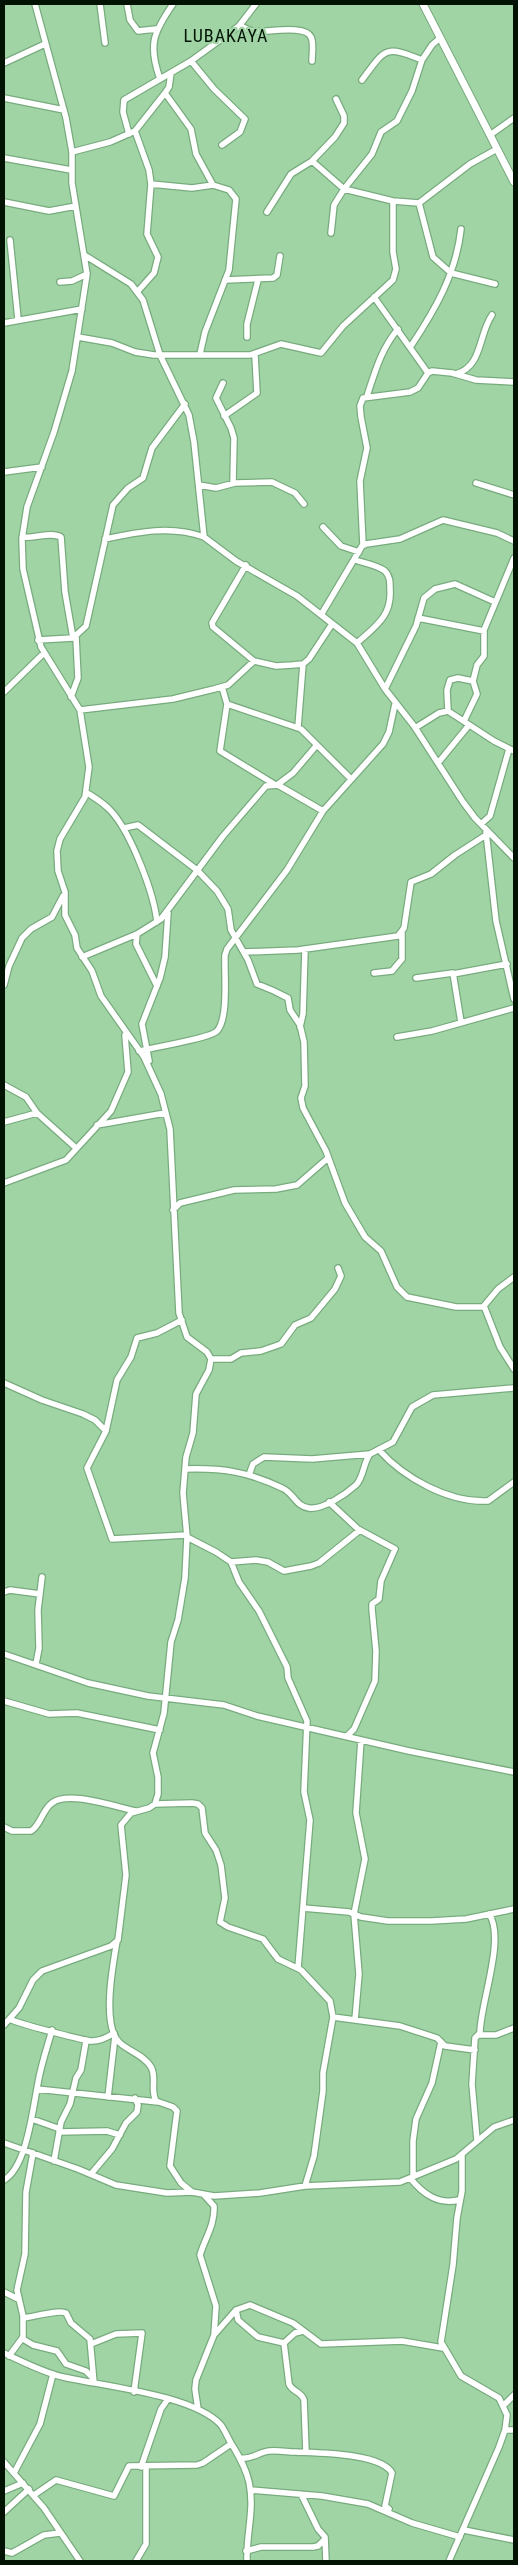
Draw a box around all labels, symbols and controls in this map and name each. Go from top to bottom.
district label: LUBAKAYA [184,25,268,46]

